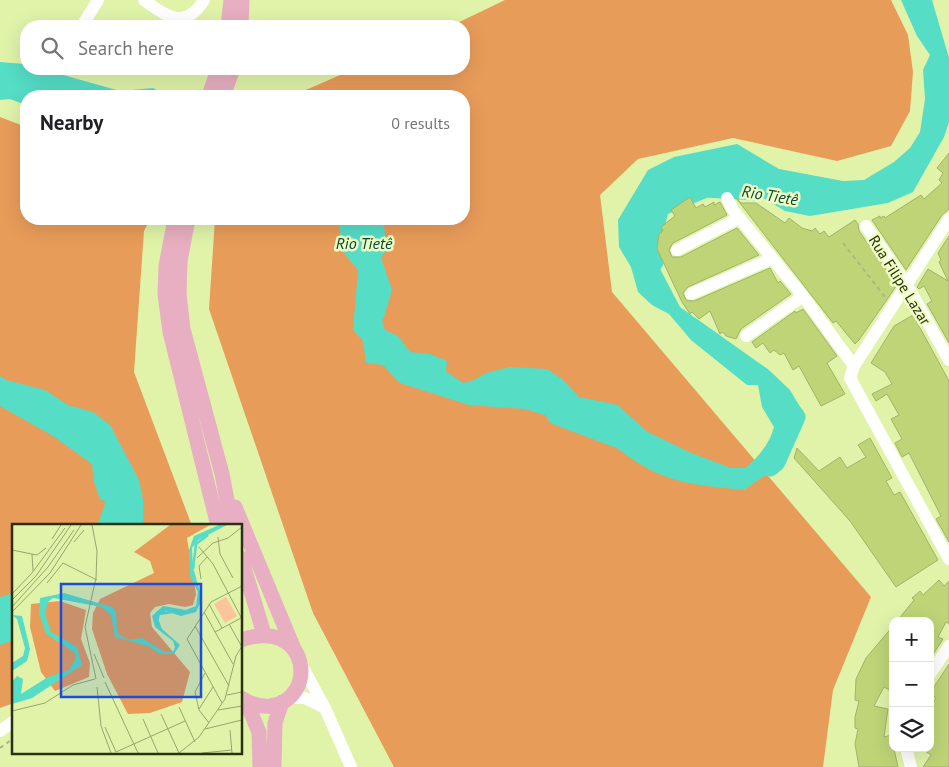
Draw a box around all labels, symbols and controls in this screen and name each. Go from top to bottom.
search box [20,20,470,75]
icon: search [38,34,66,62]
text: Search here [78,36,174,60]
text: Nearby [40,109,103,136]
text: 0 results [391,113,450,133]
water label: Rio Tietê [740,181,800,209]
street label: Rua Filipe Lazar [865,232,935,328]
water label: Rio Tietê [336,233,393,253]
inset map [12,524,242,754]
map controls [889,617,934,752]
button: + [889,617,934,662]
button: − [889,662,934,707]
button: layers [889,707,934,752]

